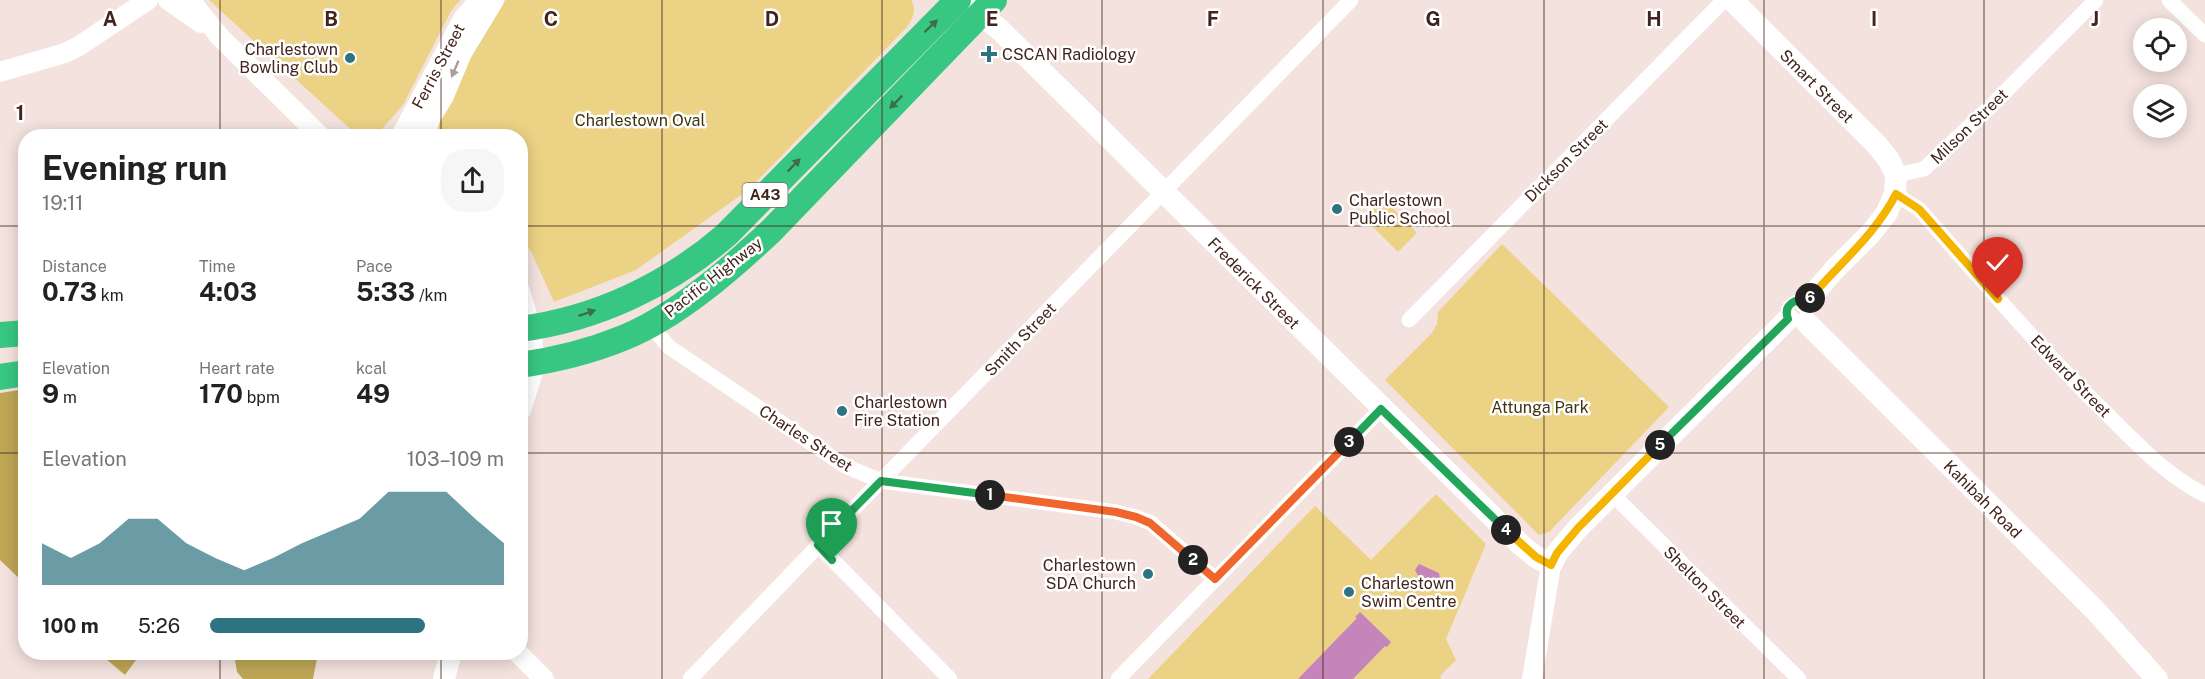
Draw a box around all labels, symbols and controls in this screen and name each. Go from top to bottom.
text: A [103,7,117,31]
text: B [324,7,338,31]
text: C [544,7,558,31]
text: D [765,7,779,31]
text: E [986,7,998,31]
text: F [1207,7,1219,31]
text: G [1425,7,1441,31]
text: H [1646,7,1662,31]
text: I [1871,7,1877,31]
text: J [2091,7,2099,31]
map controls [2133,18,2187,138]
button: locate [2133,18,2187,72]
one-way arrow [923,19,938,33]
street label: Ferris Street [408,21,469,112]
place label: Charlestown Bowling Club [239,40,338,77]
marker: CSCAN Radiology [980,45,998,63]
place label: CSCAN Radiology [1002,45,1136,64]
street label: Smart Street [1776,46,1857,127]
marker: Charlestown Bowling Club [343,51,357,65]
one-way arrow [451,61,460,78]
button: layers [2133,84,2187,138]
street label: Milson Street [1927,85,2012,168]
one-way arrow [890,94,904,108]
text: 1 [16,101,24,125]
park label: Charlestown Oval [575,111,705,130]
street label: Dickson Street [1521,115,1612,206]
text: Evening run [42,149,227,187]
button: share [441,149,504,212]
one-way arrow [787,159,801,173]
road number: A43 [742,183,788,207]
text: 19:11 [42,191,83,215]
place label: Charlestown Public School [1349,191,1451,228]
marker: Charlestown Public School [1330,202,1344,216]
street label: Pacific Highway [661,233,766,321]
street label: Frederick Street [1204,234,1303,333]
pin [1972,237,2023,299]
icon: check [1981,246,2014,279]
text: Distance [42,257,107,276]
text: Time [199,257,235,276]
text: Pace [356,257,393,276]
text: 0.73 [42,276,97,307]
text: 4:03 [199,276,257,307]
text: 5:33 [356,276,415,307]
pin: 6 [1795,283,1825,313]
text: km [97,286,124,305]
text: /km [415,286,447,305]
text: 6 [1805,288,1815,307]
street label: Smith Street [981,299,1060,380]
one-way arrow [578,308,596,318]
street label: Edward Street [2027,331,2115,421]
text: Elevation [42,359,110,378]
text: Heart rate [199,359,275,378]
text: kcal [356,359,387,378]
text: 9 [42,378,59,409]
text: 170 [199,378,243,409]
text: 49 [356,378,390,409]
text: m [59,388,77,407]
text: bpm [243,388,280,407]
place label: Charlestown Fire Station [854,393,947,430]
park label: Attunga Park [1491,398,1589,417]
street label: Charles Street [756,401,856,476]
marker: Charlestown Fire Station [835,404,849,418]
pin: 3 [1334,427,1364,457]
pin: 5 [1645,430,1675,460]
text: 3 [1344,432,1354,451]
text: 5 [1655,435,1665,454]
text: Elevation [42,447,127,471]
text: 103–109 m [407,447,504,471]
street label: Kahibah Road [1940,456,2026,542]
pin: 1 [975,480,1005,510]
text: 1 [987,485,993,504]
pin [806,498,857,560]
icon: arrive [815,507,848,540]
pin: 4 [1491,515,1521,545]
text: 4 [1501,520,1511,539]
street label: Shelton Street [1660,542,1750,632]
pin: 2 [1178,545,1208,575]
text: 2 [1188,550,1198,569]
place label: Charlestown SDA Church [1043,556,1136,593]
marker: Charlestown SDA Church [1141,567,1155,581]
place label: Charlestown Swim Centre [1361,574,1456,611]
marker: Charlestown Swim Centre [1342,585,1356,599]
text: 100 m [42,614,99,638]
text: 5:26 [138,614,180,638]

